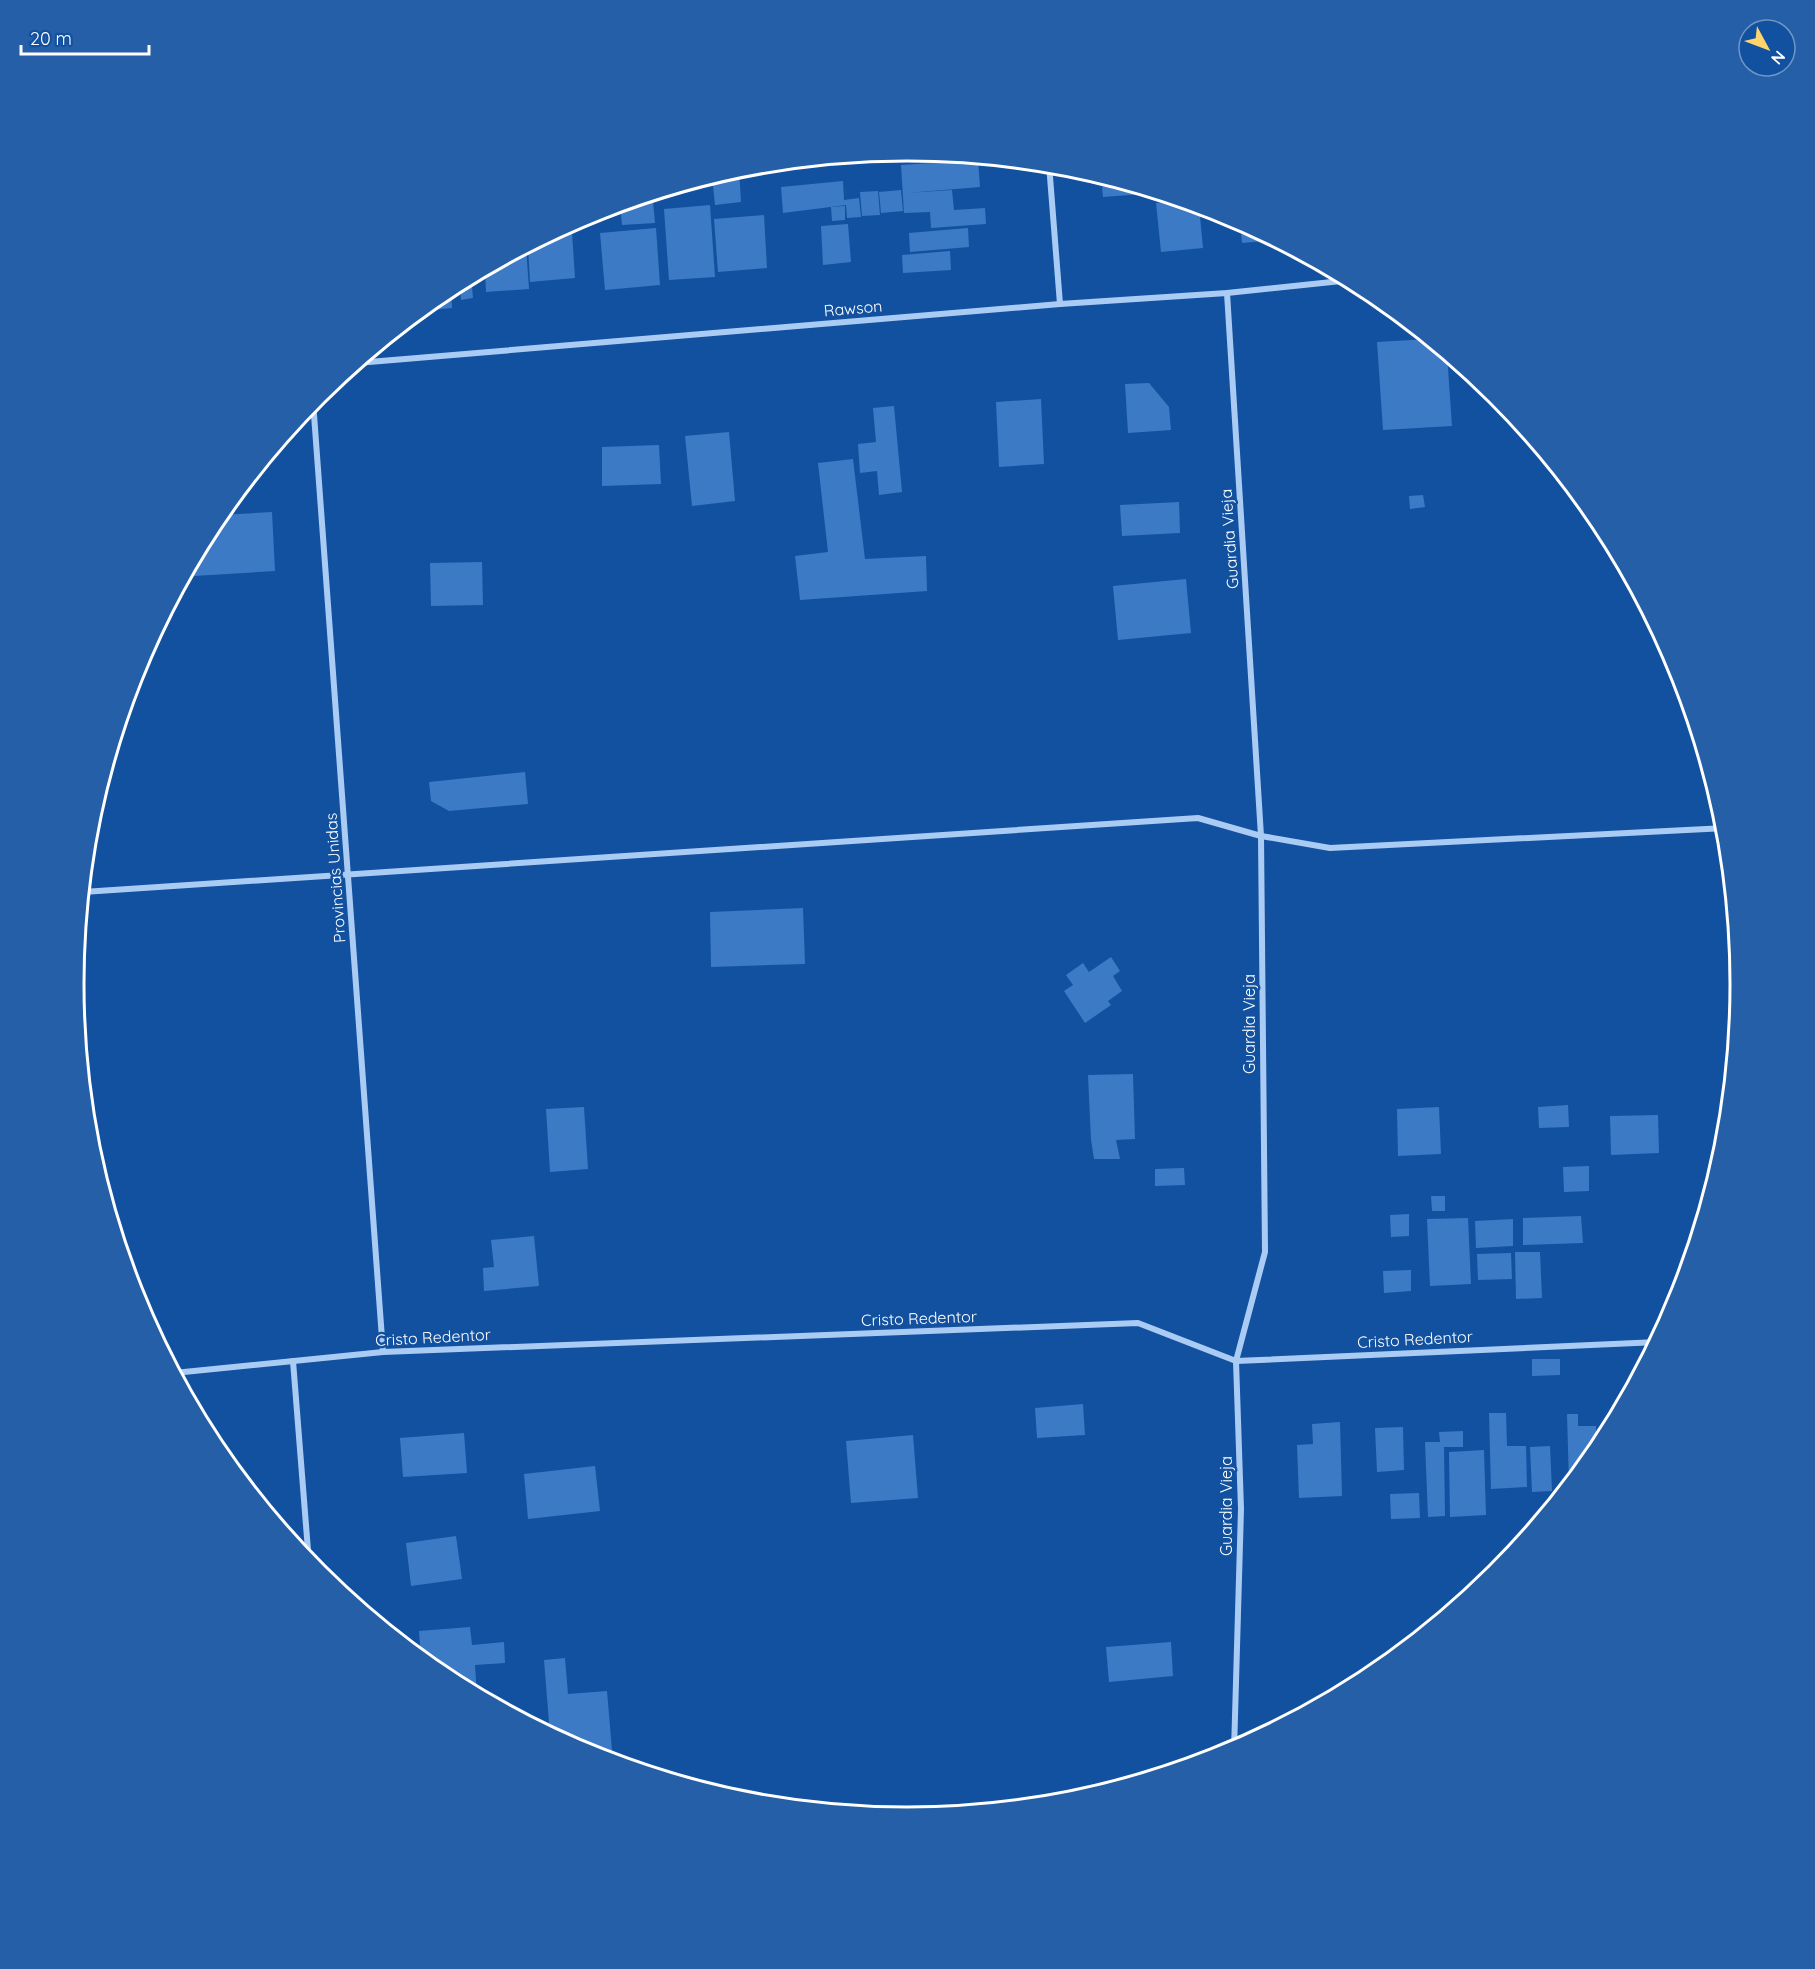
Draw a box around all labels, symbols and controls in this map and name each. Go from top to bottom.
scale bar [21,18,148,56]
north arrow [1737,18,1797,78]
text: 20 m [30,27,72,50]
text: N [1767,47,1790,69]
street label: Rawson [823,295,883,321]
street label: Guardia Vieja [1216,488,1242,590]
street label: Provincias Unidas [320,812,350,944]
street label: Guardia Vieja [1239,974,1259,1074]
street label: Cristo Redentor [861,1306,977,1330]
street label: Cristo Redentor [375,1324,491,1350]
street label: Cristo Redentor [1357,1326,1473,1352]
street label: Guardia Vieja [1216,1456,1236,1556]

